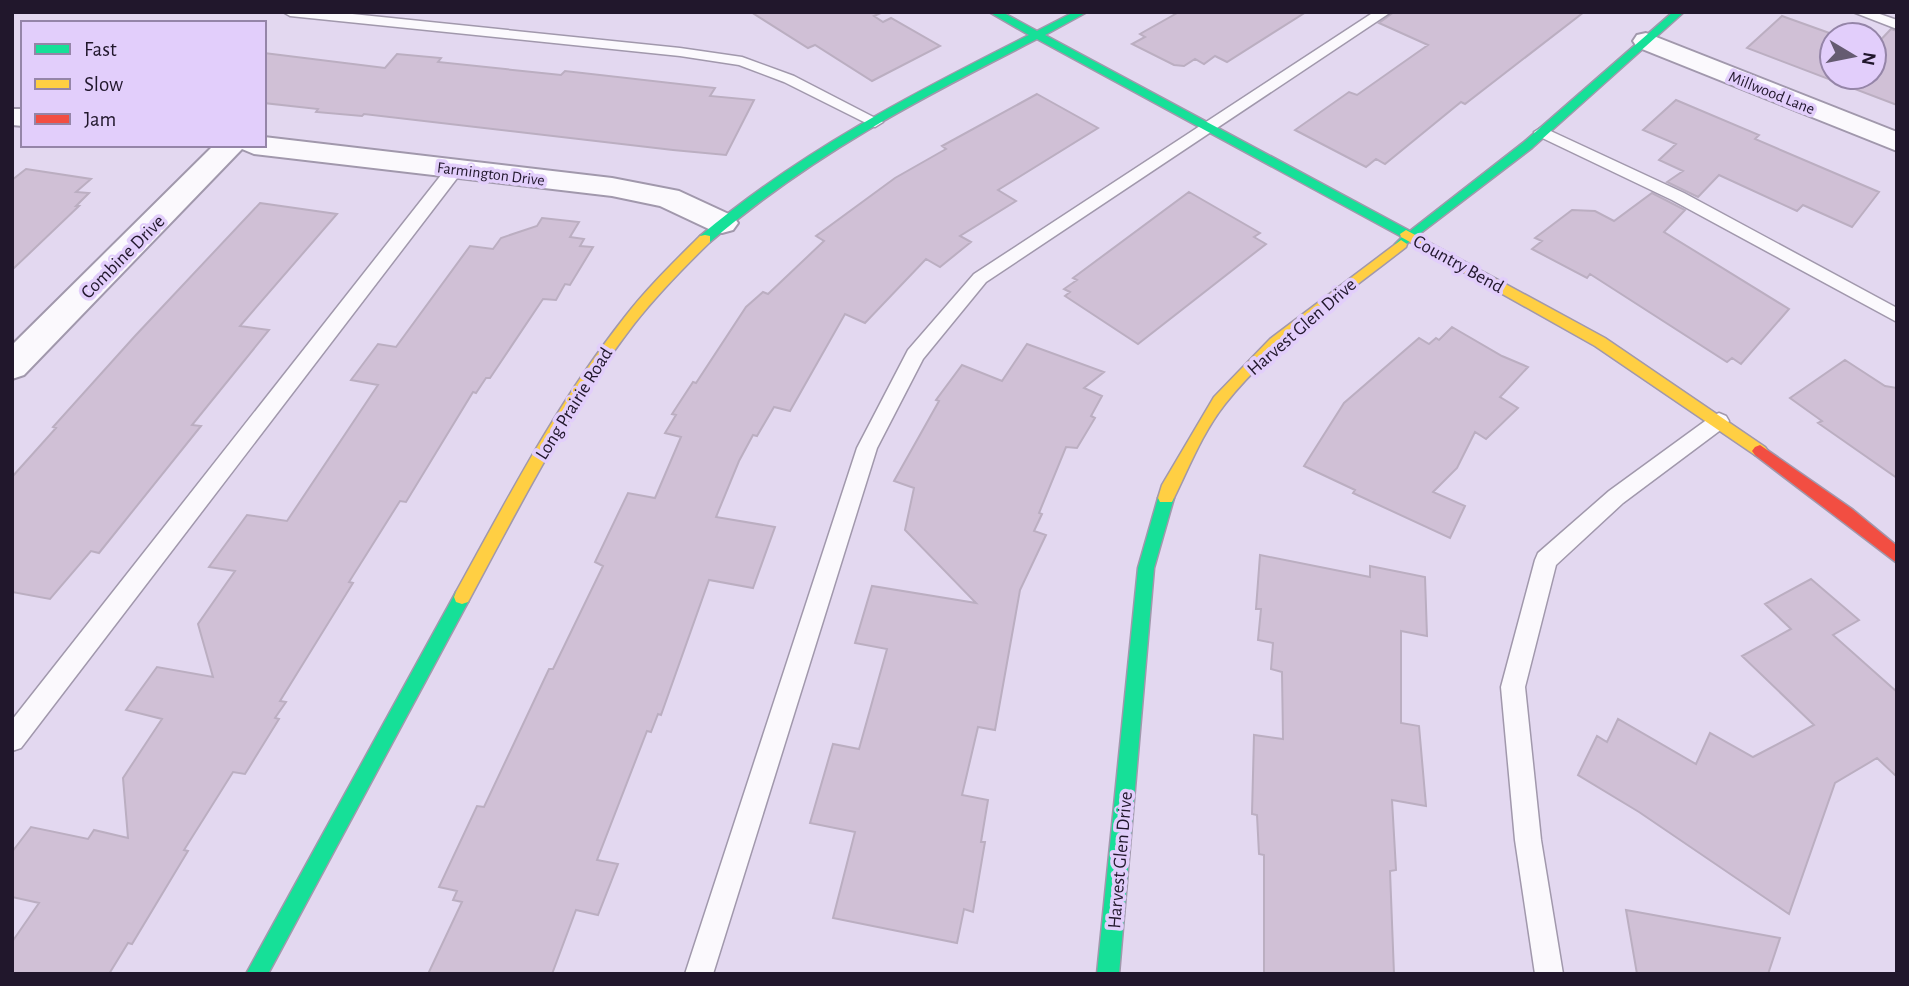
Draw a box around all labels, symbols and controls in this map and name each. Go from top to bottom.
legend [21,21,266,147]
north arrow [1818,21,1888,91]
text: Fast [84,39,117,60]
text: N [1858,51,1879,67]
street label: Millwood Lane [1726,68,1817,117]
text: Slow [84,74,123,95]
text: Jam [84,109,116,130]
street label: Farmington Drive [436,159,546,189]
street label: Combine Drive [78,212,168,302]
street label: Country Bend [1410,232,1507,297]
street label: Harvest Glen Drive [1244,275,1360,379]
street label: Long Prairie Road [532,344,616,463]
street label: Harvest Glen Drive [1105,791,1136,929]

